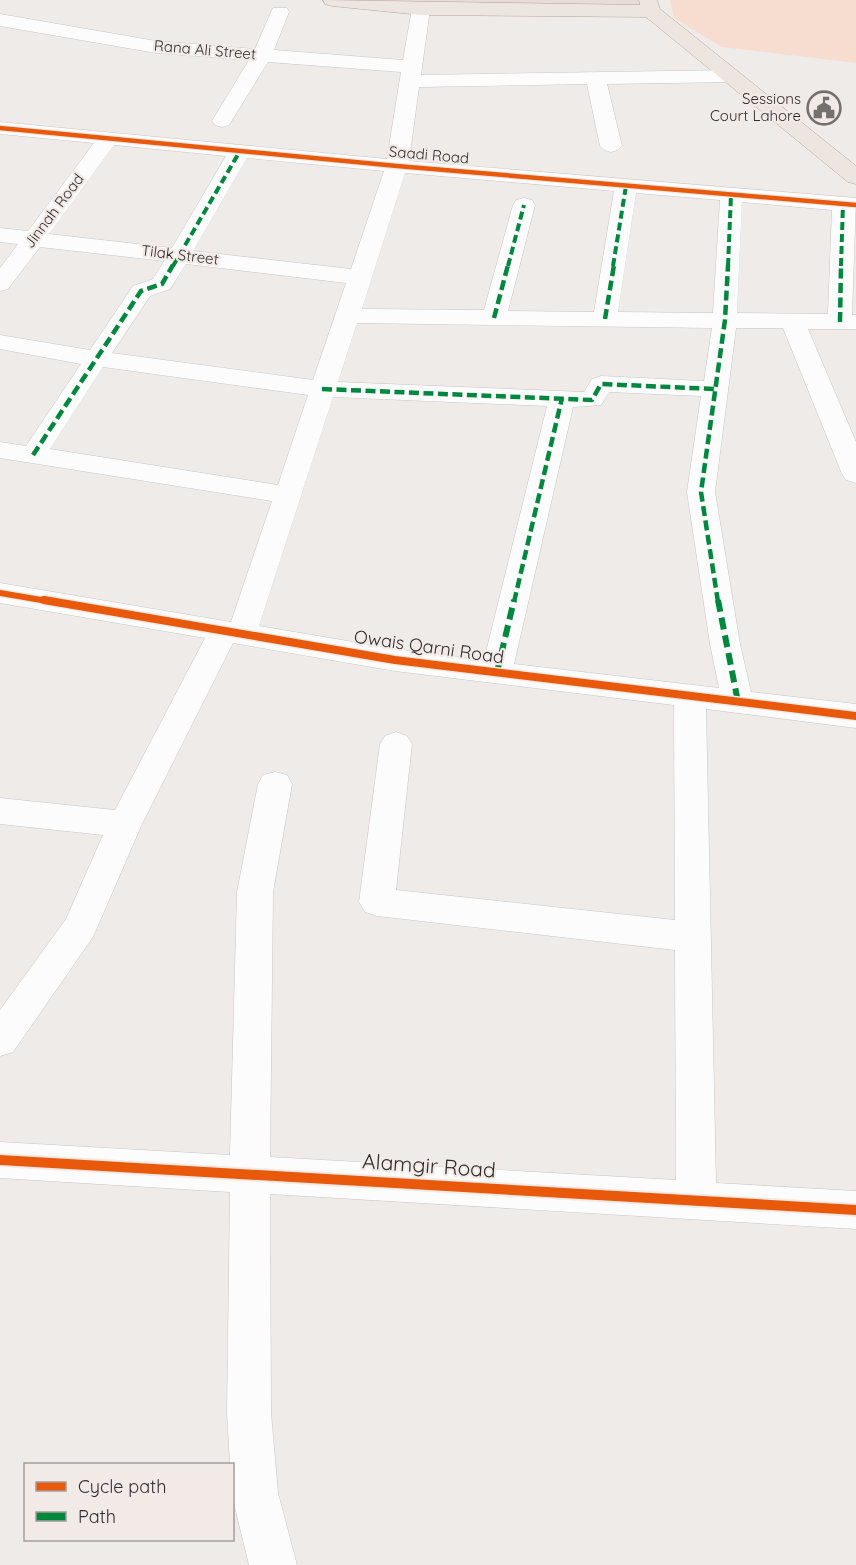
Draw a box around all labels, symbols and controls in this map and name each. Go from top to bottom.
street label: Rana Ali Street [153,36,257,63]
place label: Sessions Court Lahore [710,89,801,125]
public building icon: Sessions Court Lahore [806,90,842,126]
street label: Saadi Road [388,142,470,167]
street label: Jinnah Road [20,170,88,252]
street label: Tilak Street [140,240,220,269]
street label: Owais Qarni Road [353,625,506,668]
street label: Alamgir Road [361,1147,497,1183]
legend [24,1463,234,1541]
text: Cycle path [78,1475,166,1498]
text: Path [78,1505,116,1528]

